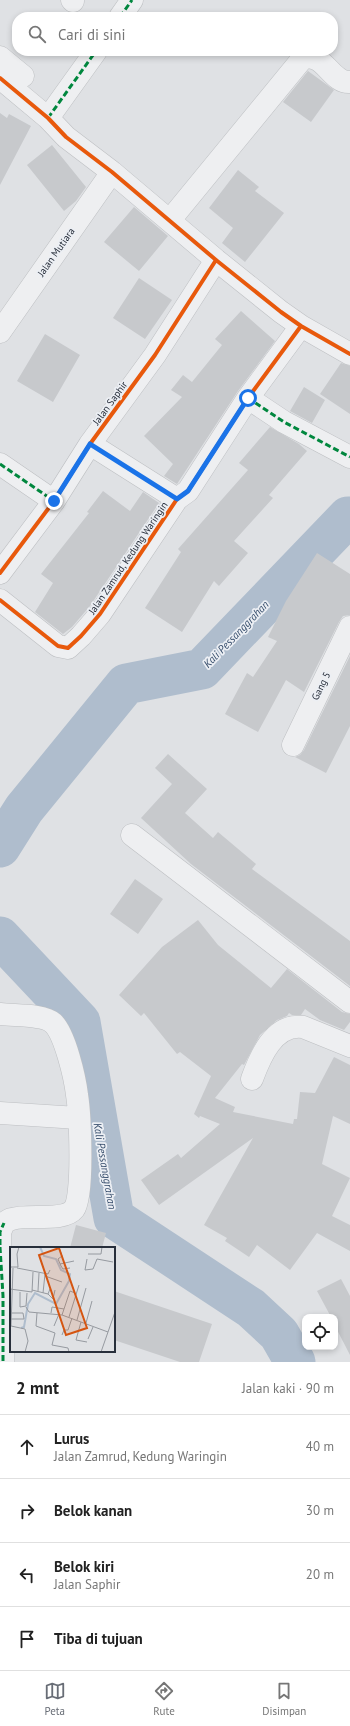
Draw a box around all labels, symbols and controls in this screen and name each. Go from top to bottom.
search box [12,12,338,56]
icon: search [26,23,48,45]
text: Cari di sini [58,25,126,44]
street label: Jalan Mutiara [34,225,78,280]
street label: Jalan Saphir [89,378,131,428]
route start [239,389,257,407]
route end [45,492,63,510]
street label: Jalan Zamrud, Kedung Waringin [85,499,171,618]
water label: Kali Pessanggrahan [200,597,272,670]
street label: Gang 5 [309,670,333,702]
water label: Kali Pessanggrahan [90,1121,120,1211]
inset map [10,1247,115,1352]
map controls [302,1314,338,1350]
button: locate [302,1314,338,1350]
text: 2 mnt [16,1377,59,1399]
text: Jalan kaki · 90 m [242,1380,334,1397]
text: Lurus [54,1429,89,1448]
icon: ahead [16,1436,38,1458]
text: 40 m [306,1438,334,1455]
text: Jalan Zamrud, Kedung Waringin [54,1448,227,1465]
icon: right [16,1500,38,1522]
text: Belok kanan [54,1501,132,1520]
text: 30 m [306,1502,334,1519]
text: Belok kiri [54,1557,114,1576]
icon: left [16,1564,38,1586]
text: 20 m [306,1566,334,1583]
text: Jalan Saphir [54,1576,120,1593]
icon: arrive [16,1628,38,1650]
text: Tiba di tujuan [54,1629,143,1648]
tab: Peta [44,1680,66,1718]
tab: Rute [153,1680,175,1718]
tab: Disimpan [262,1680,306,1718]

